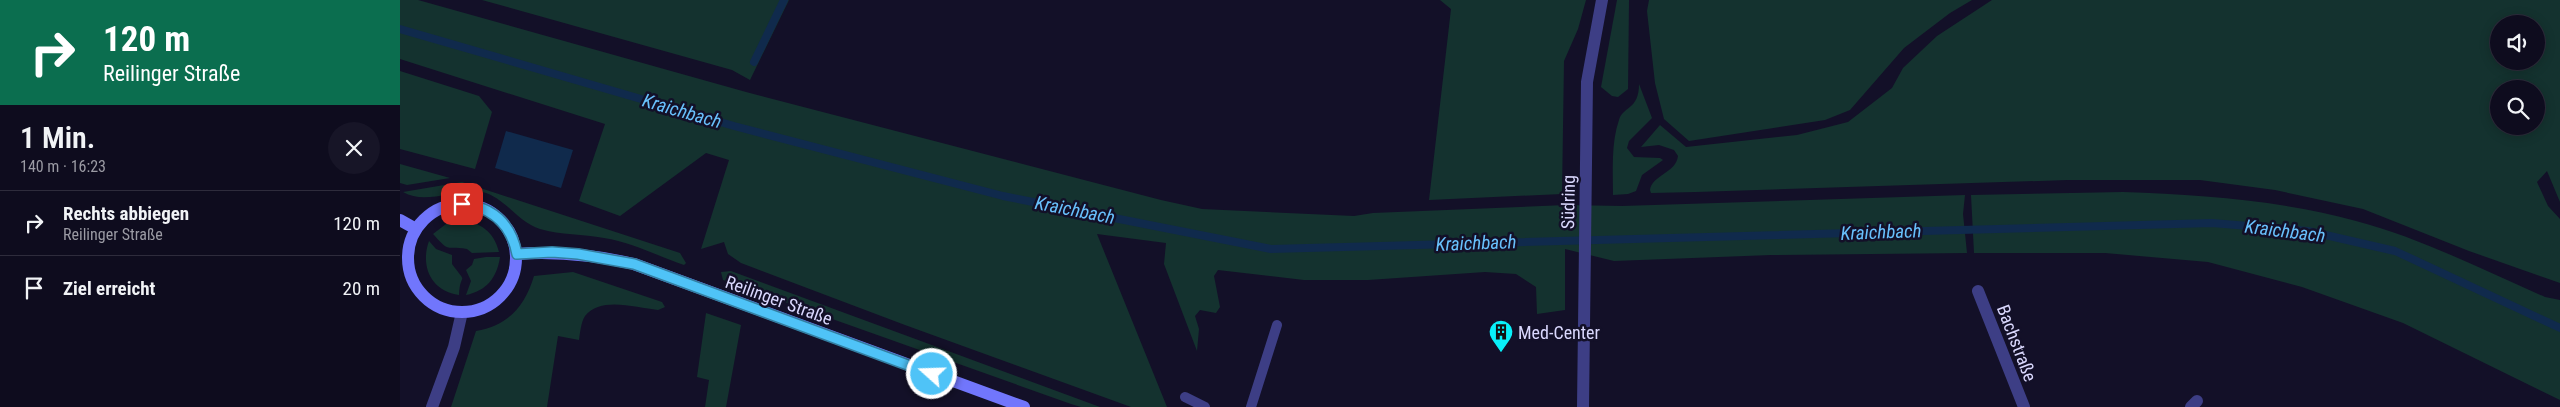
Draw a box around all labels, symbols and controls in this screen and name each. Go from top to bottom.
map controls [2490,15,2545,135]
button: sound [2490,15,2545,70]
text: 120 m [103,19,190,60]
icon: right [20,20,85,85]
text: Reilinger Straße [103,61,240,86]
button: search [2490,80,2545,135]
water label: Kraichbach [640,89,724,133]
text: 1 Min. [20,120,95,155]
button: close [328,122,380,174]
text: 140 m · 16:23 [20,157,106,176]
street label: Südring [1557,175,1579,229]
pin [441,183,483,225]
icon: arrive [448,190,476,218]
water label: Kraichbach [1033,191,1117,229]
text: Rechts abbiegen [63,202,189,225]
icon: right [20,209,48,237]
text: 120 m [333,212,380,235]
water label: Kraichbach [2243,215,2327,247]
water label: Kraichbach [1840,219,1922,245]
text: Reilinger Straße [63,225,163,244]
water label: Kraichbach [1435,230,1517,256]
street label: Reilinger Straße [723,271,835,329]
icon: arrive [20,274,48,302]
text: Ziel erreicht [63,277,155,300]
text: 20 m [343,277,380,300]
street label: Bachstraße [1993,302,2041,384]
building icon: Med-Center [1488,319,1514,353]
place label: Med-Center [1518,322,1601,343]
position arrow [905,347,957,399]

